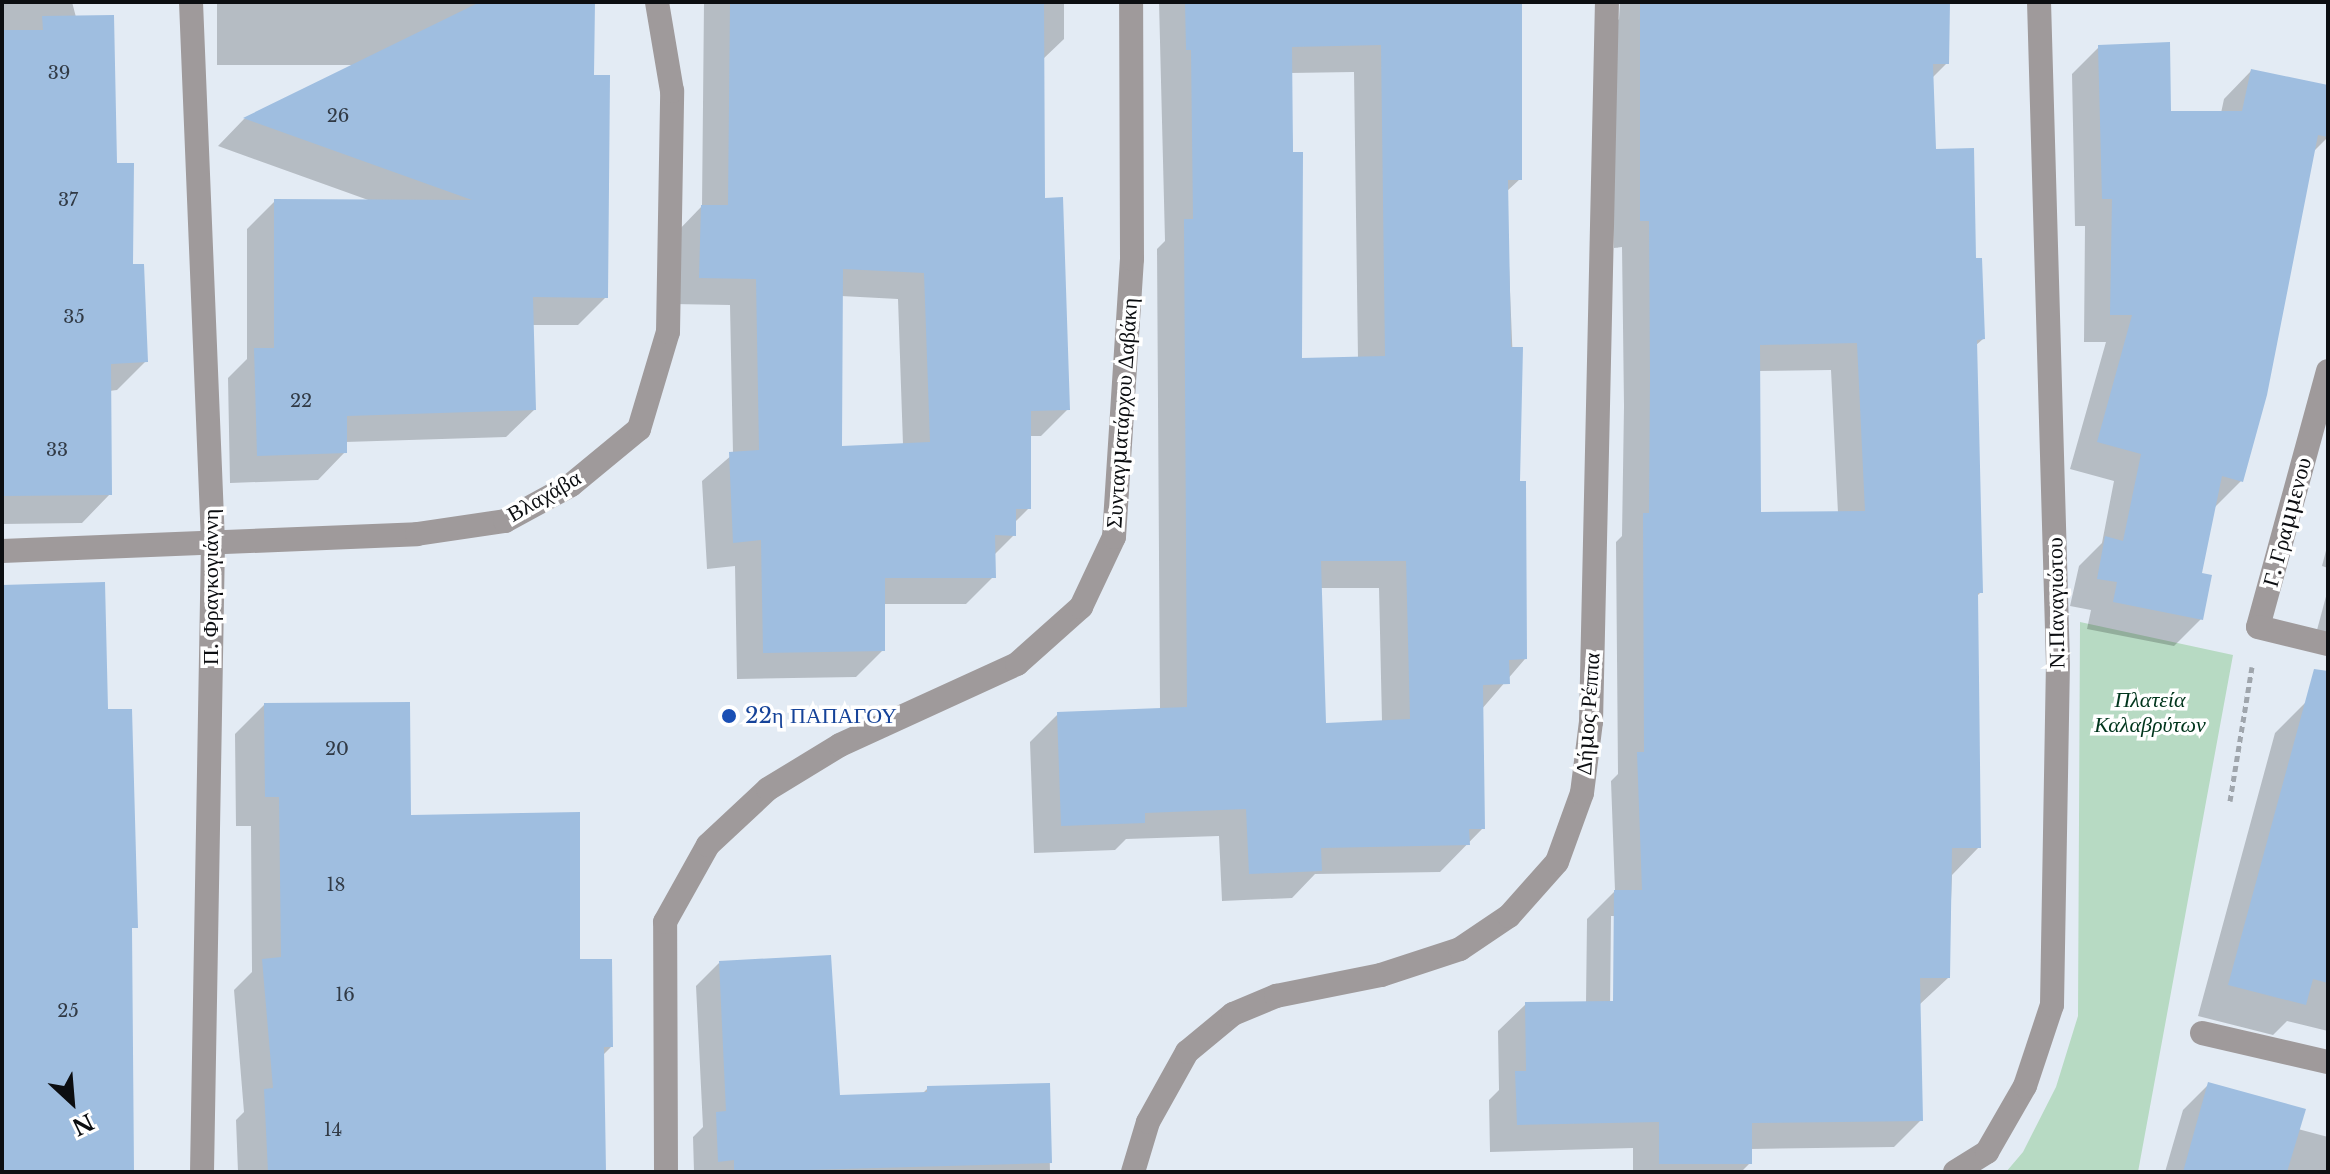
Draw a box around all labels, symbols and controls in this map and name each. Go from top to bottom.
house number: 39 [48,62,70,84]
house number: 26 [327,105,349,127]
house number: 37 [58,189,78,211]
street label: Συνταγματάρχου Δαβάκη [1101,297,1143,529]
house number: 35 [63,306,85,328]
house number: 22 [290,390,312,412]
house number: 33 [46,439,68,461]
street label: Γ. Γραμμενου [2257,454,2317,590]
street label: Βλαχάβα [503,464,585,528]
street label: Π. Φραγκογιάννη [198,509,224,665]
street label: Ν.Παναγιώτου [2042,537,2070,669]
street label: Δήμος Ρέππα [1571,652,1605,776]
park label: Πλατεία Καλαβρύτων [2094,686,2206,738]
place label: 22η ΠΑΠΑΓΟΥ [745,703,897,729]
marker: 22η ΠΑΠΑΓΟΥ [720,707,738,725]
house number: 20 [325,738,349,760]
house number: 18 [327,874,345,896]
house number: 16 [335,984,355,1006]
house number: 25 [57,1000,79,1022]
north arrow [32,1062,112,1142]
text: N [68,1107,98,1141]
house number: 14 [324,1119,342,1141]

